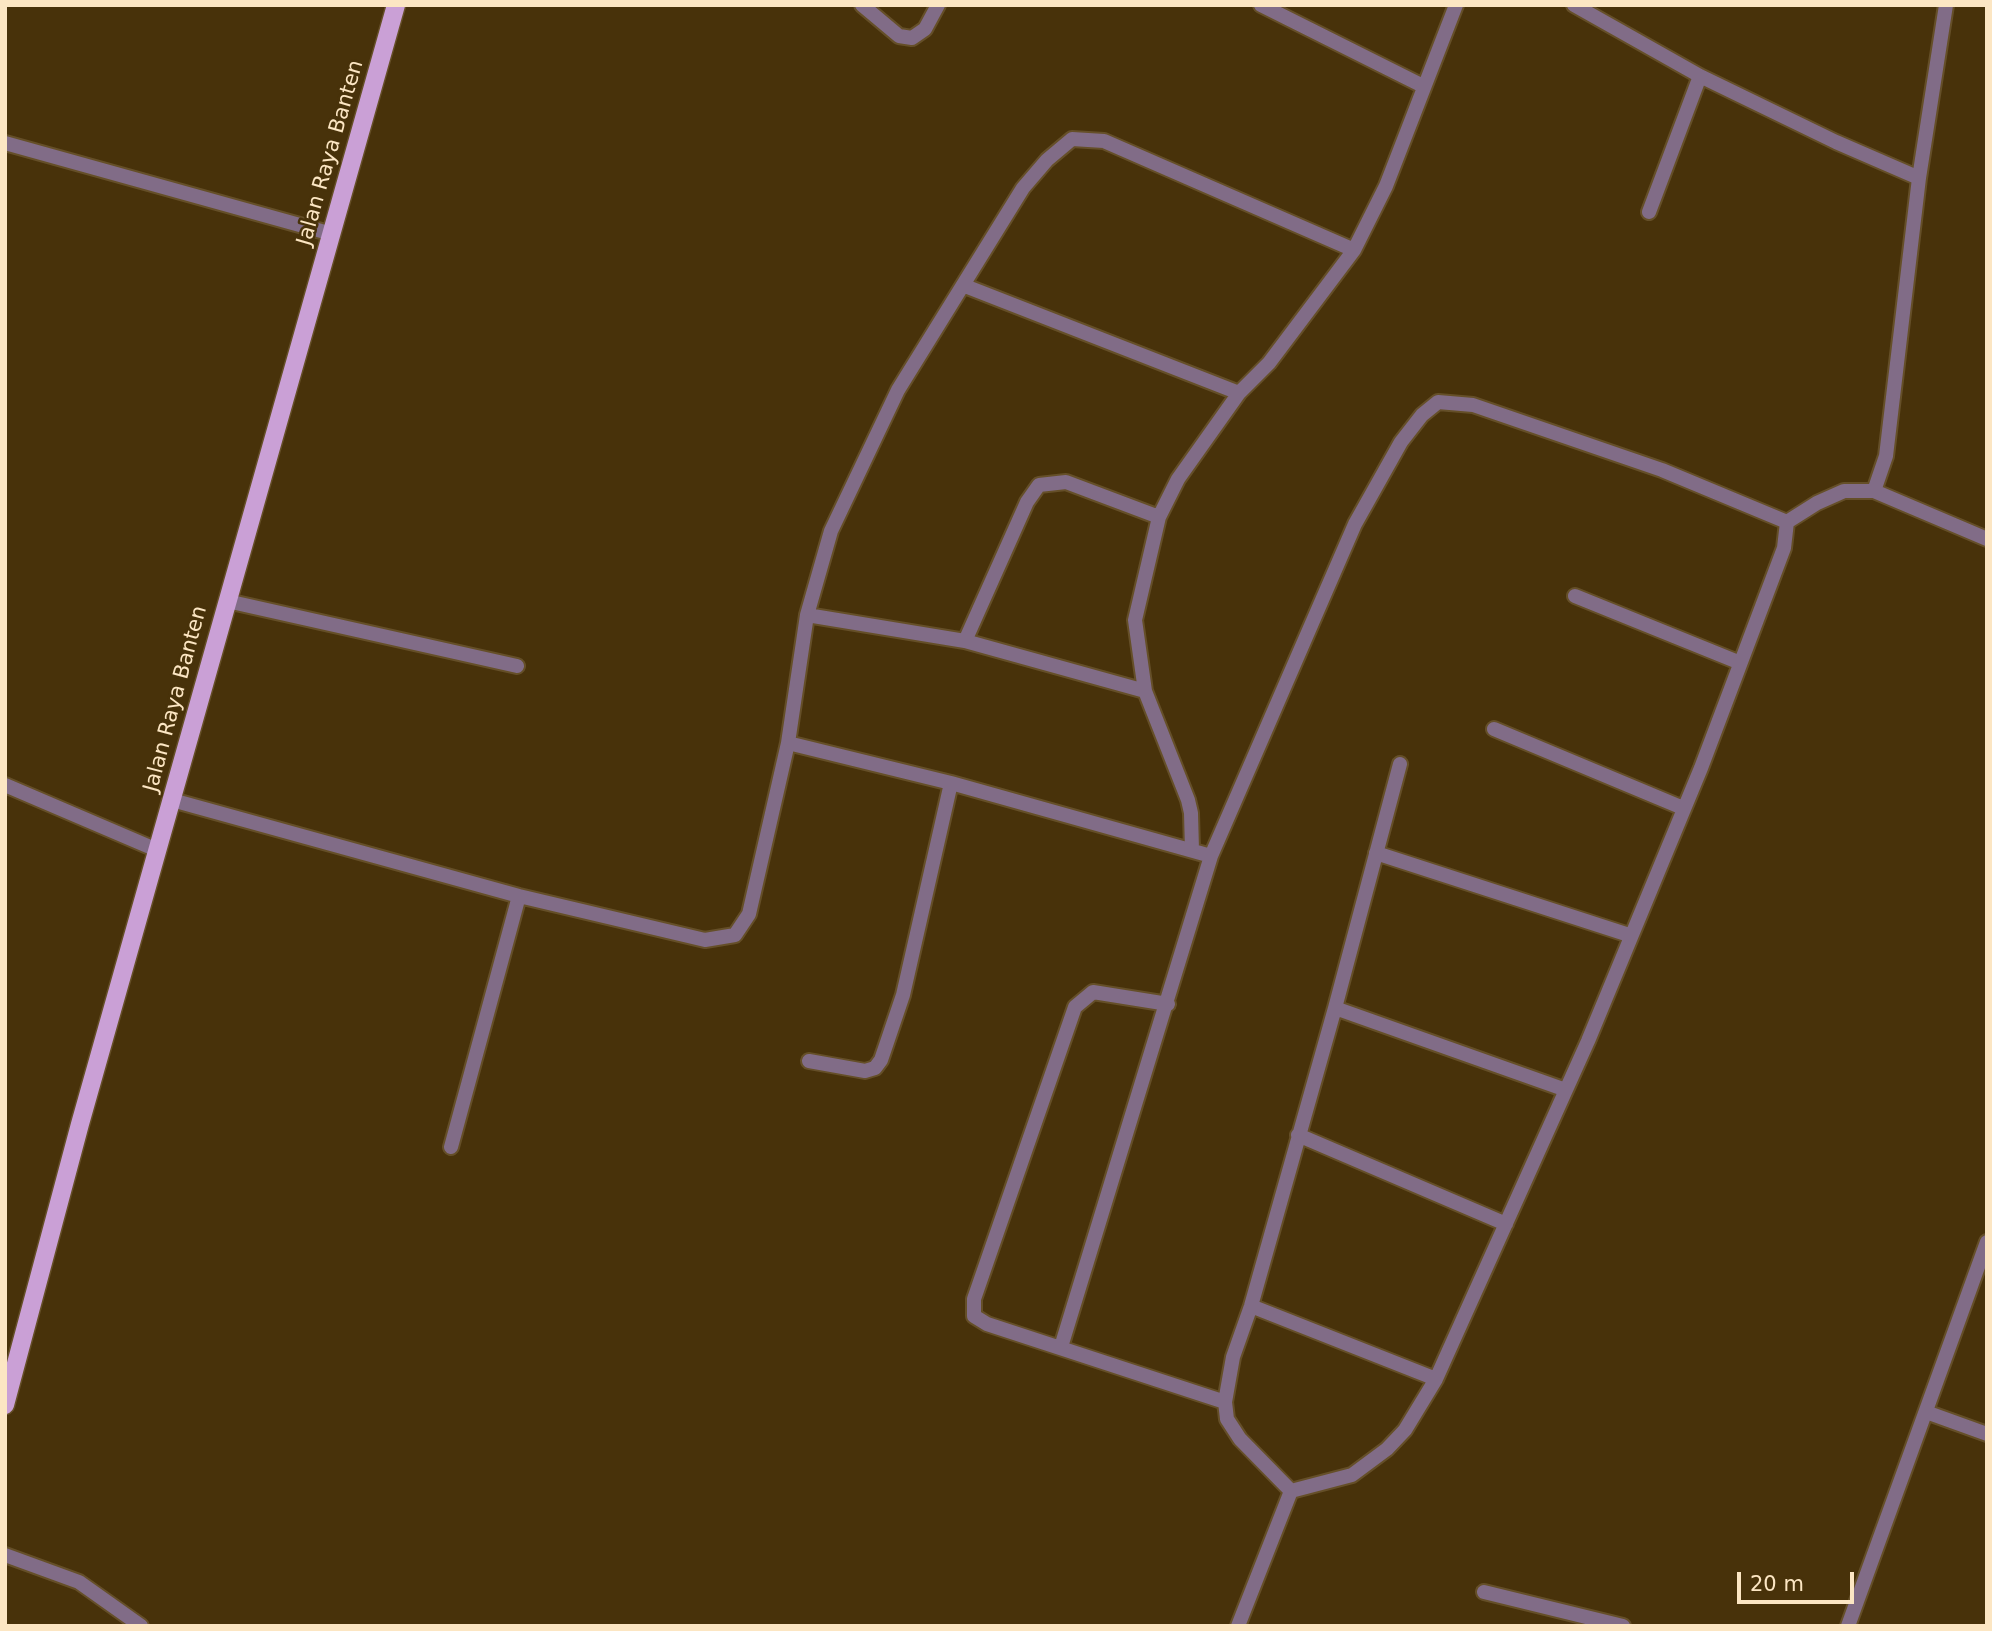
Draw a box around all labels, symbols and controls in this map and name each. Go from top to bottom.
street label: Jalan Raya Banten [292,57,370,249]
street label: Jalan Raya Banten [139,603,213,795]
scale bar [1740,1558,1857,1602]
text: 20 m [1750,1572,1804,1596]

